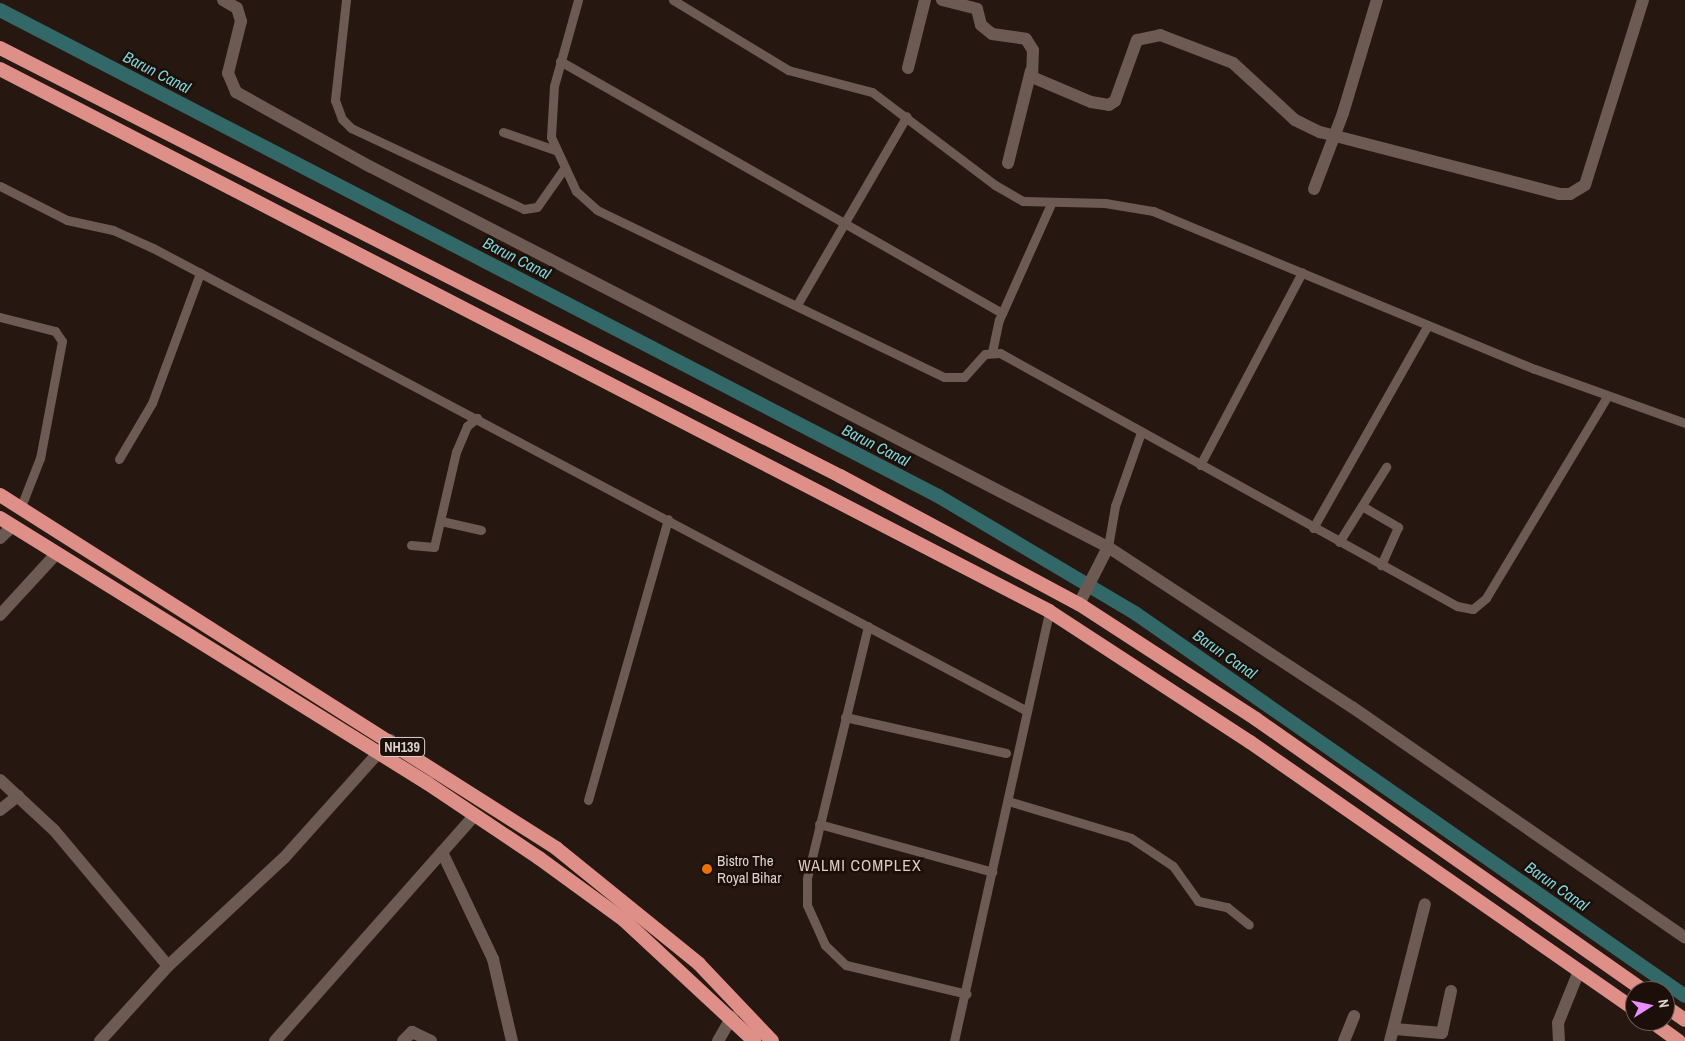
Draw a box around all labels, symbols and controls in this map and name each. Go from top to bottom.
water label: Barun Canal [120,47,194,97]
water label: Barun Canal [480,233,554,283]
water label: Barun Canal [839,420,913,470]
water label: Barun Canal [1190,625,1260,683]
road number: NH139 [378,736,426,759]
place label: Bistro The Royal Bihar [717,851,781,886]
district label: WALMI COMPLEX [797,855,923,875]
water label: Barun Canal [1522,857,1592,915]
marker: Bistro The Royal Bihar [701,863,713,875]
north arrow [1625,981,1675,1031]
text: N [1654,998,1673,1009]

